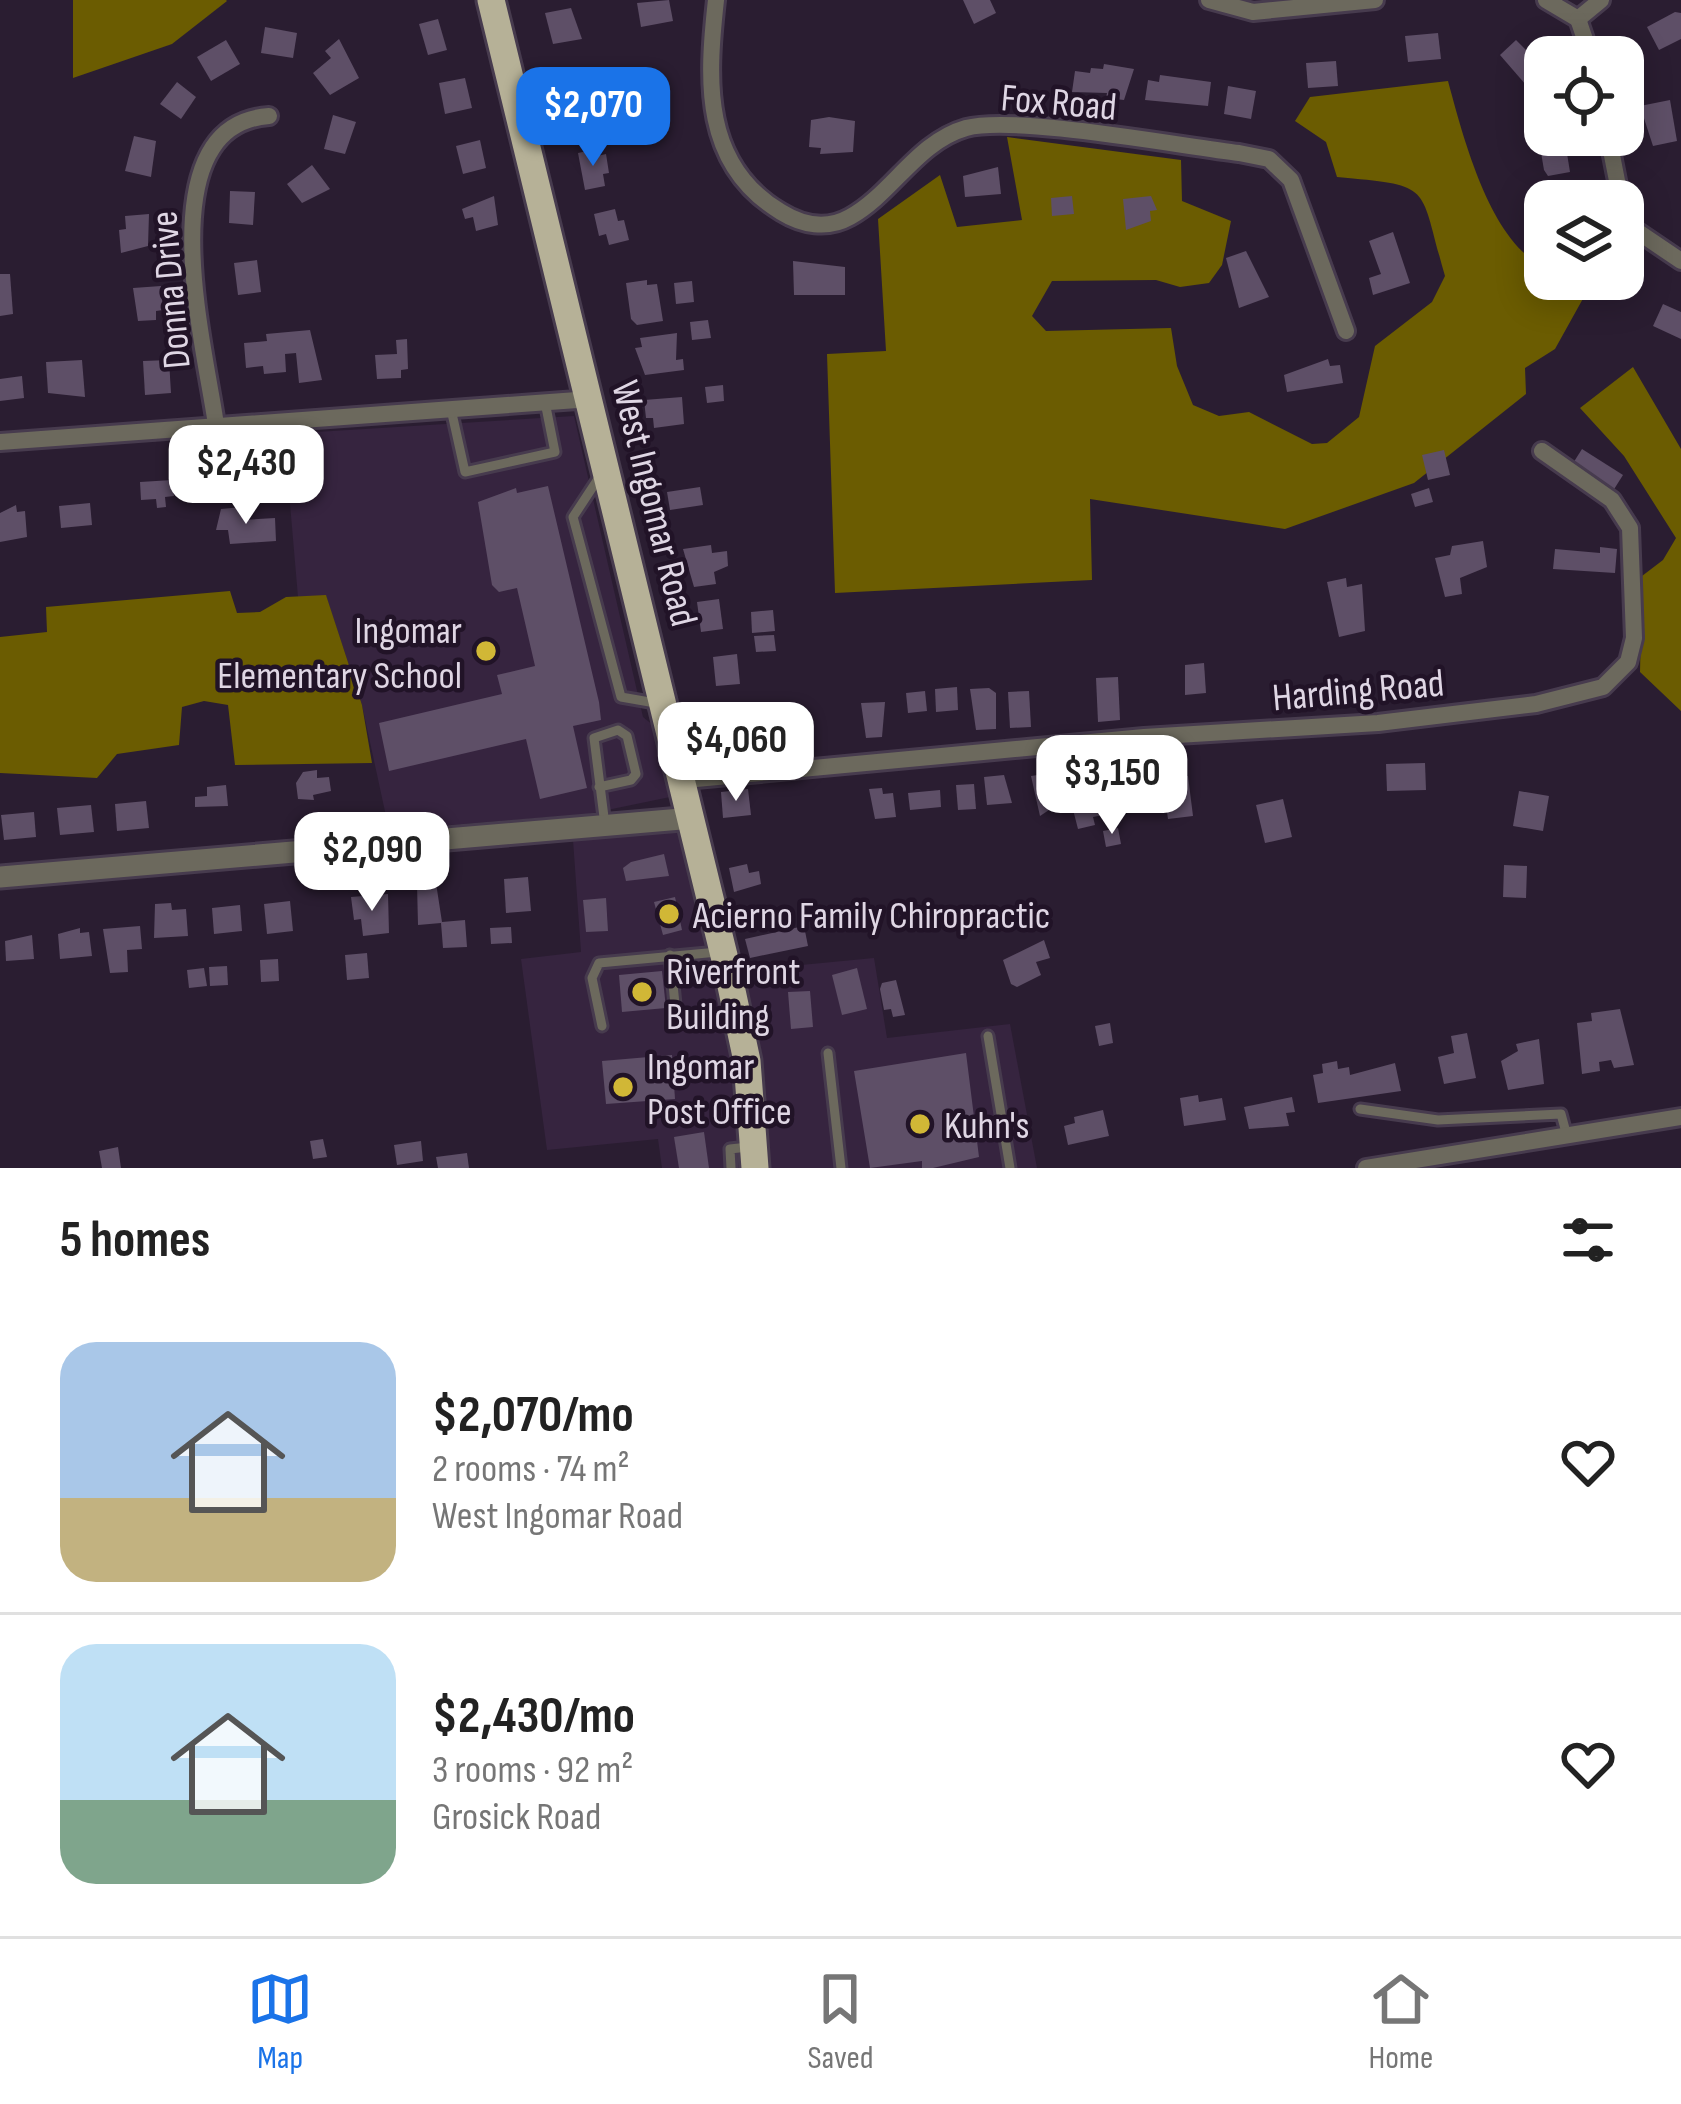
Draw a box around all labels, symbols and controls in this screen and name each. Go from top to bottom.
map controls [1524,36,1644,300]
button: locate [1524,36,1644,156]
pin: $2,070 [495,67,691,169]
street label: Fox Road [999,75,1119,132]
text: $2,070 [543,82,643,129]
button: layers [1524,180,1644,300]
street label: Donna Drive [141,209,202,371]
street label: West Ingomar Road [600,376,707,631]
pin: $2,430 [148,425,344,527]
text: $2,430 [196,440,296,487]
place label: Ingomar Elementary School [217,608,462,700]
marker: Ingomar Elementary School [473,638,499,664]
street label: Harding Road [1270,661,1446,722]
pin: $4,060 [638,702,834,804]
text: $4,060 [685,717,787,764]
pin: $3,150 [1014,735,1210,837]
text: $3,150 [1063,750,1161,797]
pin: $2,090 [274,812,470,914]
text: $2,090 [321,827,423,874]
place label: Acierno Family Chiropractic [692,893,1050,940]
marker: Acierno Family Chiropractic [656,901,682,927]
place label: Riverfront Building [666,949,800,1041]
marker: Riverfront Building [629,979,655,1005]
place label: Ingomar Post Office [647,1044,792,1136]
marker: Ingomar Post Office [610,1074,636,1100]
place label: Kuhn's [944,1103,1030,1150]
marker: Kuhn's [907,1111,933,1137]
icon: filters [1555,1207,1621,1273]
text: 5 homes [60,1210,210,1271]
text: $2,070/mo [432,1385,634,1446]
icon: home [156,1390,300,1534]
icon: heart [1555,1429,1621,1495]
text: 2 rooms · 74 m² [432,1446,630,1493]
text: West Ingomar Road [432,1493,683,1540]
text: $2,430/mo [432,1686,635,1747]
icon: home [156,1692,300,1836]
icon: heart [1555,1731,1621,1797]
text: 3 rooms · 92 m² [432,1747,633,1794]
text: Grosick Road [432,1794,601,1841]
tab: Map [247,1966,313,2078]
tab: Saved [807,1966,874,2078]
tab: Home [1368,1966,1434,2078]

